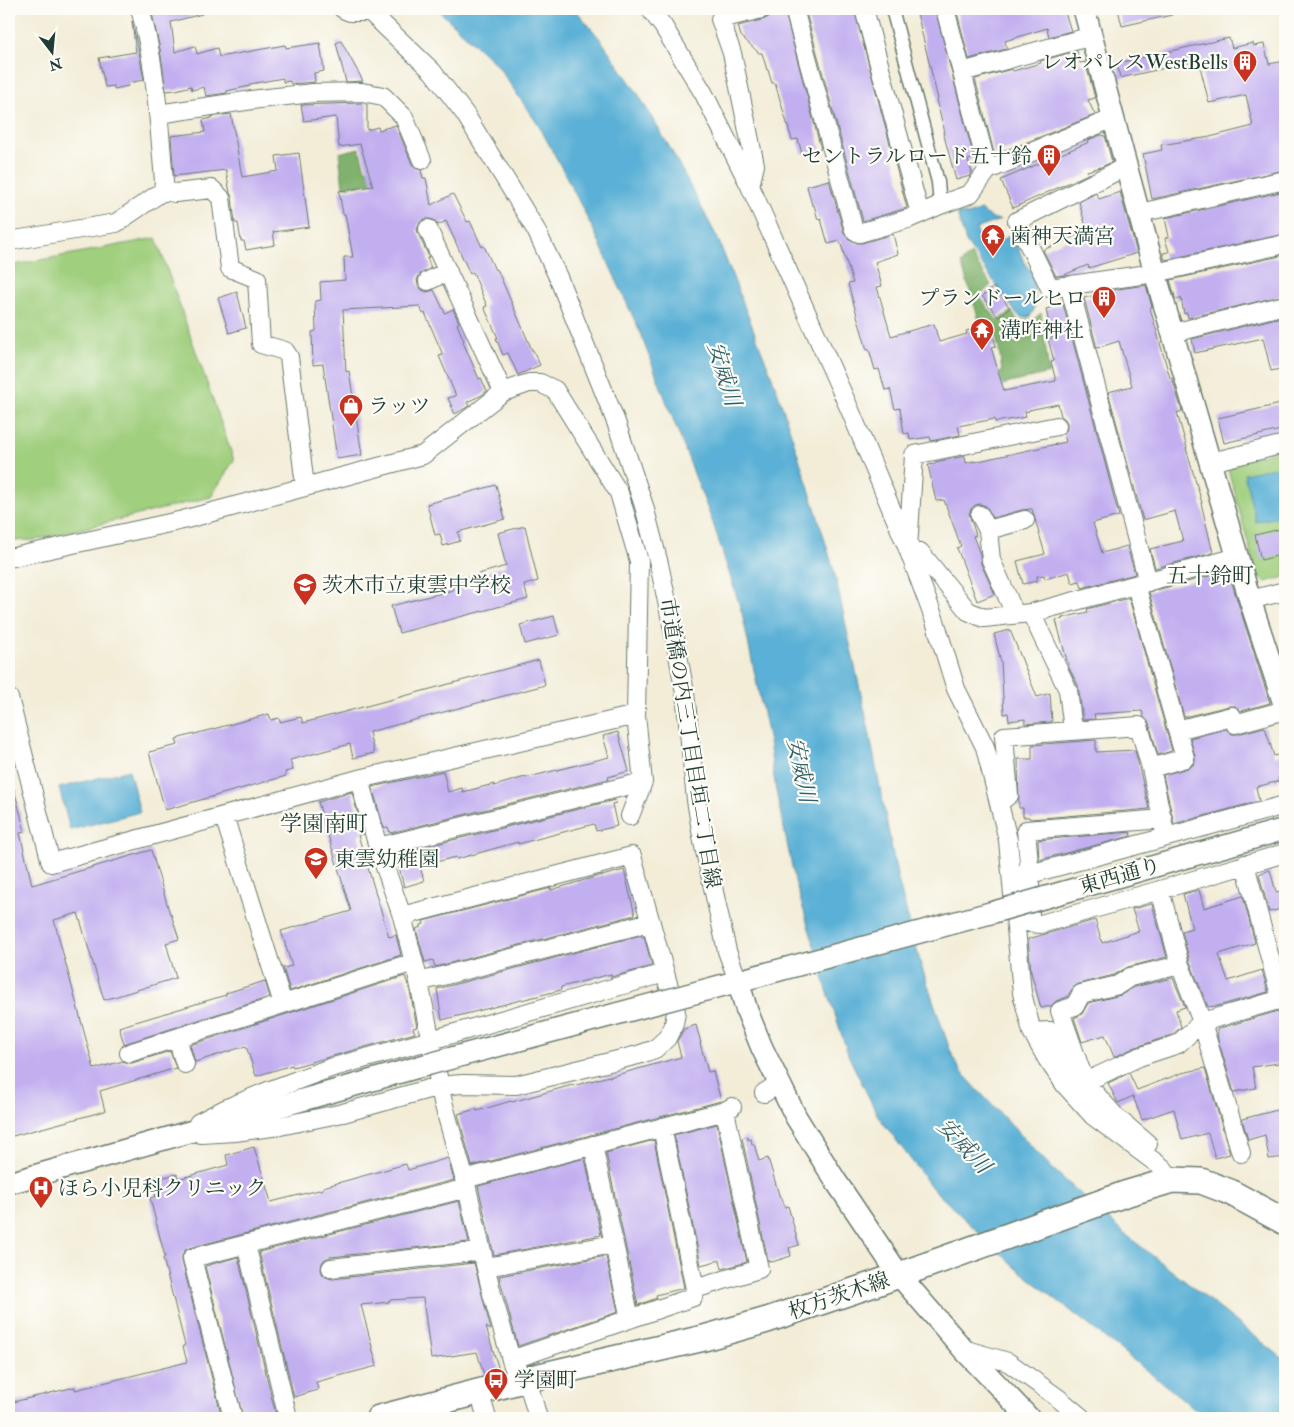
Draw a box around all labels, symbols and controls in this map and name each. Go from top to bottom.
north arrow [28,28,78,78]
place label: レオパレスWestBells [1041,49,1228,76]
building icon: レオパレスWestBells [1232,49,1258,83]
text: N [47,54,65,74]
place label: セントラルロード五十鈴 [802,143,1032,170]
building icon: セントラルロード五十鈴 [1036,143,1062,177]
temple icon: 歯神天満宮 [980,223,1006,257]
place label: 歯神天満宮 [1010,223,1115,250]
place label: プランドールヒロ [918,285,1086,312]
building icon: プランドールヒロ [1091,285,1117,319]
temple icon: 溝咋神社 [969,317,995,351]
place label: 溝咋神社 [1000,317,1084,344]
water label: 安威川 [701,338,748,412]
shop icon: ラッツ [338,393,364,427]
place label: ラッツ [368,393,431,420]
district label: 五十鈴町 [1166,562,1254,590]
school or university icon: 茨木市立東雲中学校 [292,572,318,606]
place label: 茨木市立東雲中学校 [322,572,511,599]
street label: 市道橋の内三丁目目垣二丁目線 [654,596,726,890]
water label: 安威川 [780,735,822,807]
district label: 学園南町 [280,810,368,838]
school or university icon: 東雲幼稚園 [303,846,329,880]
place label: 東雲幼稚園 [334,846,439,873]
street label: 東西通り [1076,851,1164,901]
water label: 安威川 [931,1112,998,1181]
hospital icon: ほら小児科クリニック [28,1175,54,1209]
place label: ほら小児科クリニック [58,1175,267,1202]
street label: 枚方茨木線 [785,1266,893,1326]
bus stop icon: 学園町 [483,1367,509,1401]
place label: 学園町 [514,1367,577,1394]

